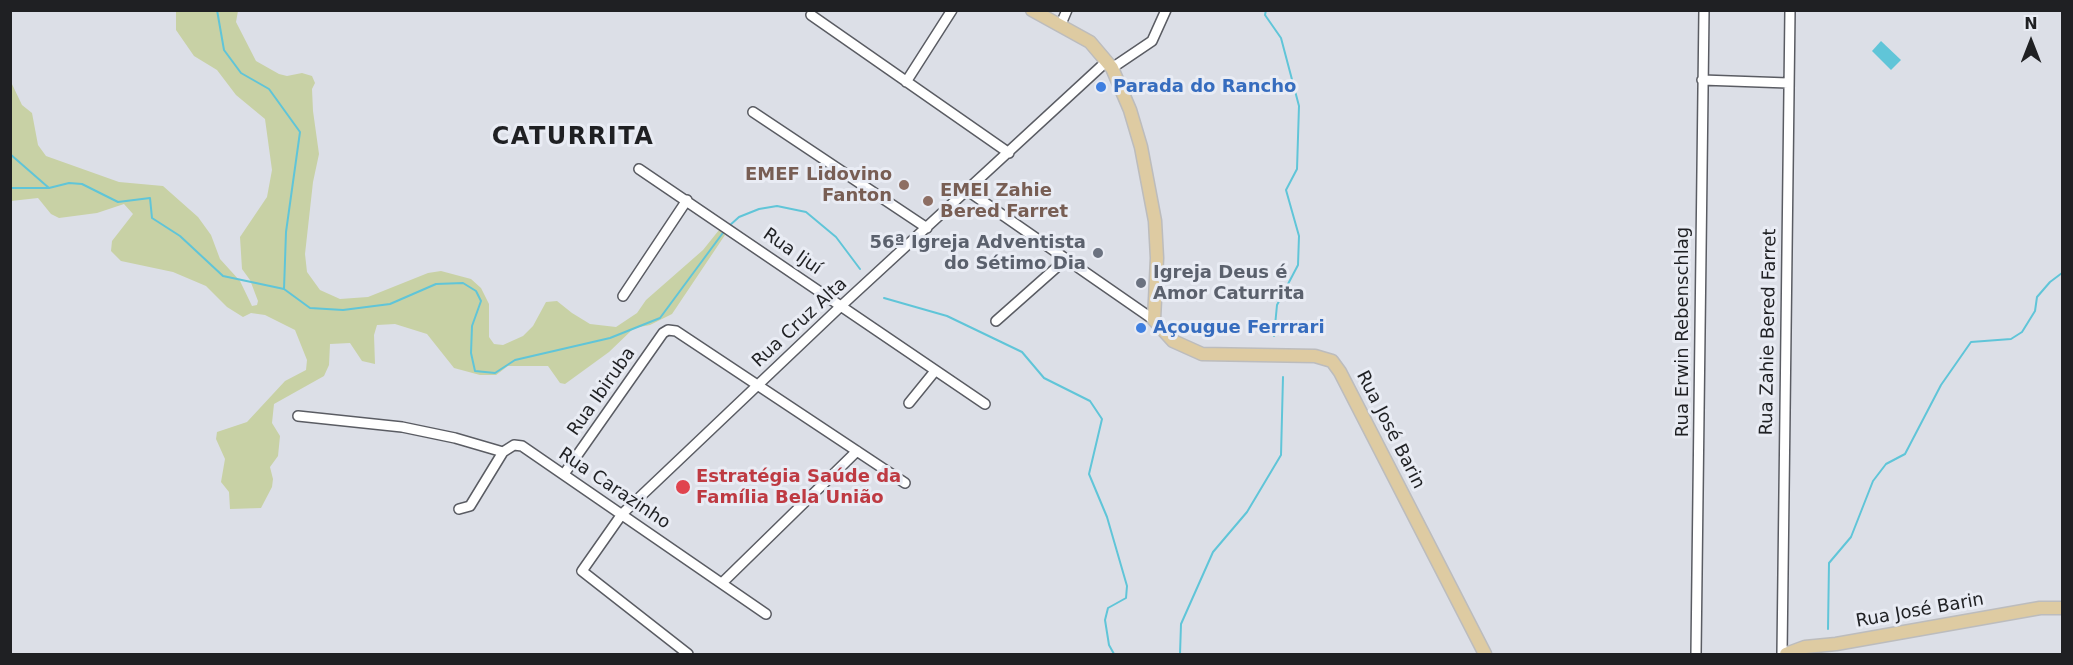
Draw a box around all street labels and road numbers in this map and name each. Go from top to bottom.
street label: Rua Ijuí [759,224,825,280]
street label: Rua Erwin Rebenschlag [1672,227,1694,437]
street label: Rua Zahie Bered Farret [1756,228,1782,436]
street label: Rua Cruz Alta [748,274,852,372]
street label: Rua Ibiruba [564,344,640,440]
street label: Rua José Barin [1351,367,1429,493]
street label: Rua Carazinho [554,444,674,534]
street label: Rua José Barin [1854,589,1986,633]

